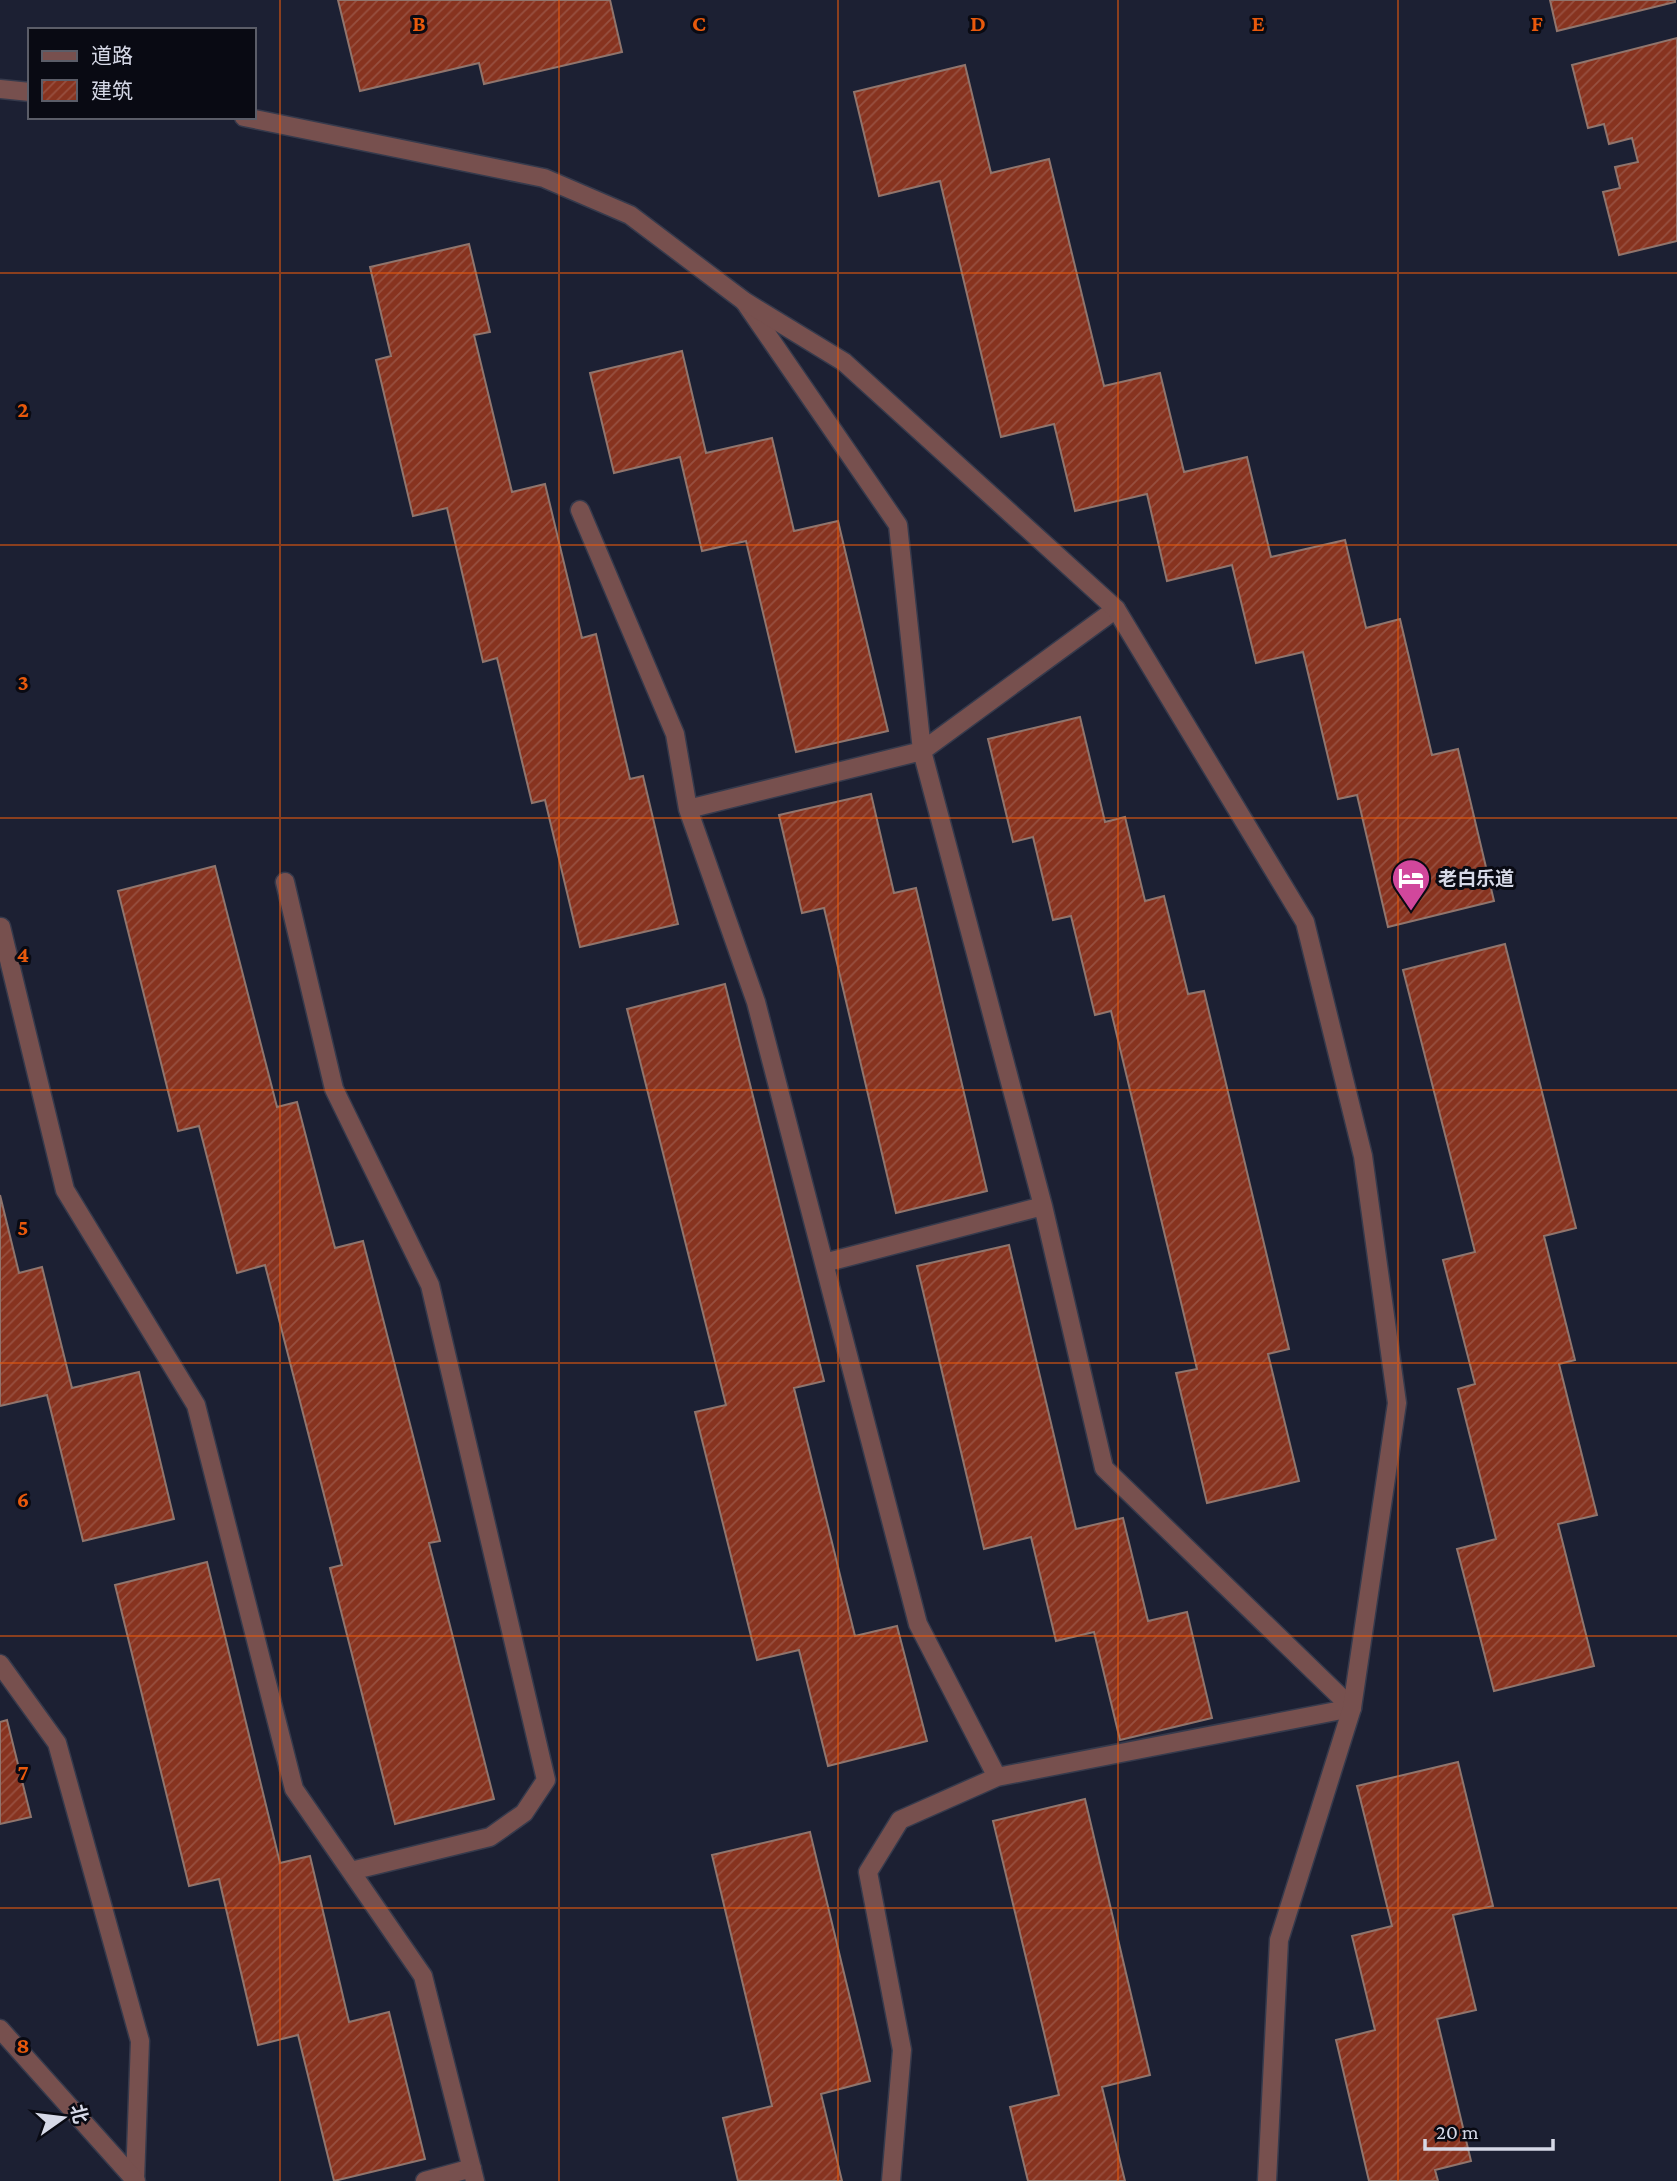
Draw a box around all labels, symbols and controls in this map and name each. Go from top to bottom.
text: B [412,10,426,36]
text: C [692,10,706,36]
text: D [970,10,986,36]
text: E [1251,10,1265,36]
text: F [1531,10,1543,36]
legend [28,28,256,119]
text: 道路 [91,44,133,68]
text: 建筑 [91,79,133,103]
text: 2 [17,396,29,422]
text: 3 [17,669,29,695]
hotel icon: 老白乐道 [1390,857,1432,912]
place label: 老白乐道 [1438,868,1514,889]
text: 4 [17,941,29,967]
text: 5 [17,1214,29,1240]
text: 6 [17,1486,29,1512]
text: 7 [17,1759,29,1785]
text: 8 [16,2032,30,2058]
north arrow [28,2083,98,2153]
text: 北 [67,2102,91,2126]
scale bar [1425,2108,1553,2152]
text: 20 m [1436,2120,1479,2144]

